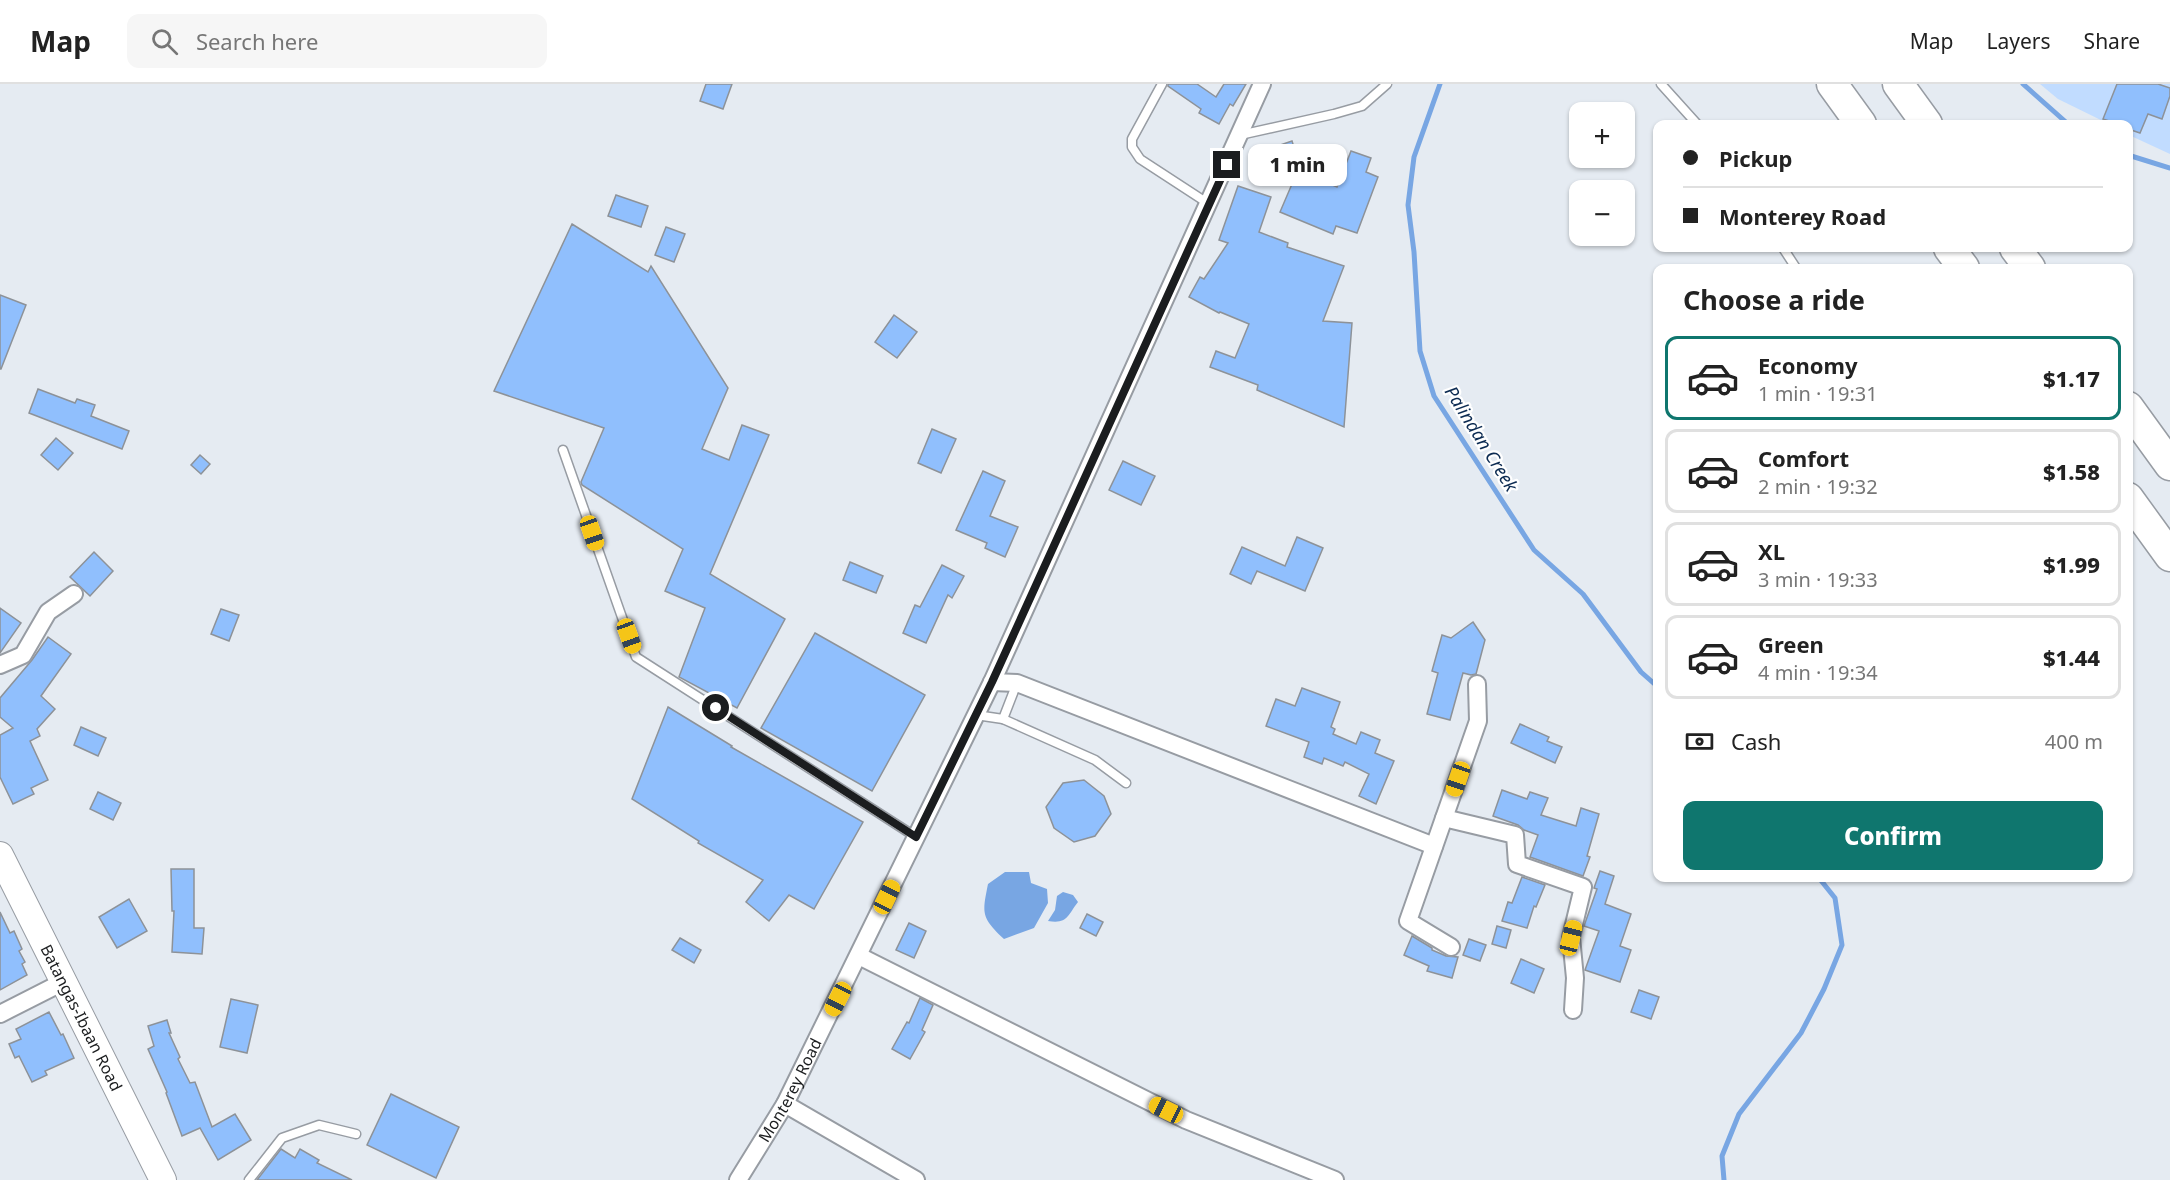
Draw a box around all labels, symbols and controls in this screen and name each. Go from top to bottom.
search box [127,14,547,68]
text: Map [30,22,91,60]
icon: search [148,25,181,58]
text: Search here [196,26,318,56]
text: Map [1910,27,1954,55]
text: Layers [1987,27,2051,55]
text: Share [2084,27,2140,55]
map controls [1569,102,1635,246]
button: + [1569,102,1635,168]
text: Pickup [1719,143,1792,173]
callout: 1 min [1248,144,1347,186]
route end [1213,151,1240,178]
text: 1 min [1270,151,1325,178]
button: − [1569,180,1635,246]
text: Monterey Road [1719,201,1886,231]
text: Choose a ride [1683,281,1865,318]
text: Economy [1758,350,1857,380]
icon: car [1686,351,1740,405]
text: $1.17 [2043,363,2100,393]
text: 1 min · 19:31 [1758,380,1878,407]
water label: Palindan Creek [1440,381,1524,497]
text: Comfort [1758,443,1849,473]
icon: car [1686,444,1740,498]
text: $1.58 [2043,456,2100,486]
text: 2 min · 19:32 [1758,473,1878,500]
car [578,513,606,553]
text: XL [1758,536,1785,566]
icon: car [1686,537,1740,591]
text: $1.99 [2043,549,2100,579]
text: 3 min · 19:33 [1758,566,1878,593]
car [614,616,644,656]
text: Green [1758,629,1824,659]
icon: car [1686,630,1740,684]
text: $1.44 [2043,642,2100,672]
text: 4 min · 19:34 [1758,659,1878,686]
route start [702,694,729,721]
icon: cash [1683,725,1716,758]
text: Cash [1731,726,1781,756]
text: 400 m [2045,728,2103,755]
car [1444,759,1472,799]
button: Confirm [1683,801,2103,870]
car [871,877,903,917]
car [1558,918,1584,958]
street label: Batangas-Ibaan Road [36,941,128,1095]
car [822,979,854,1019]
street label: Monterey Road [753,1035,827,1146]
car [1146,1094,1186,1126]

